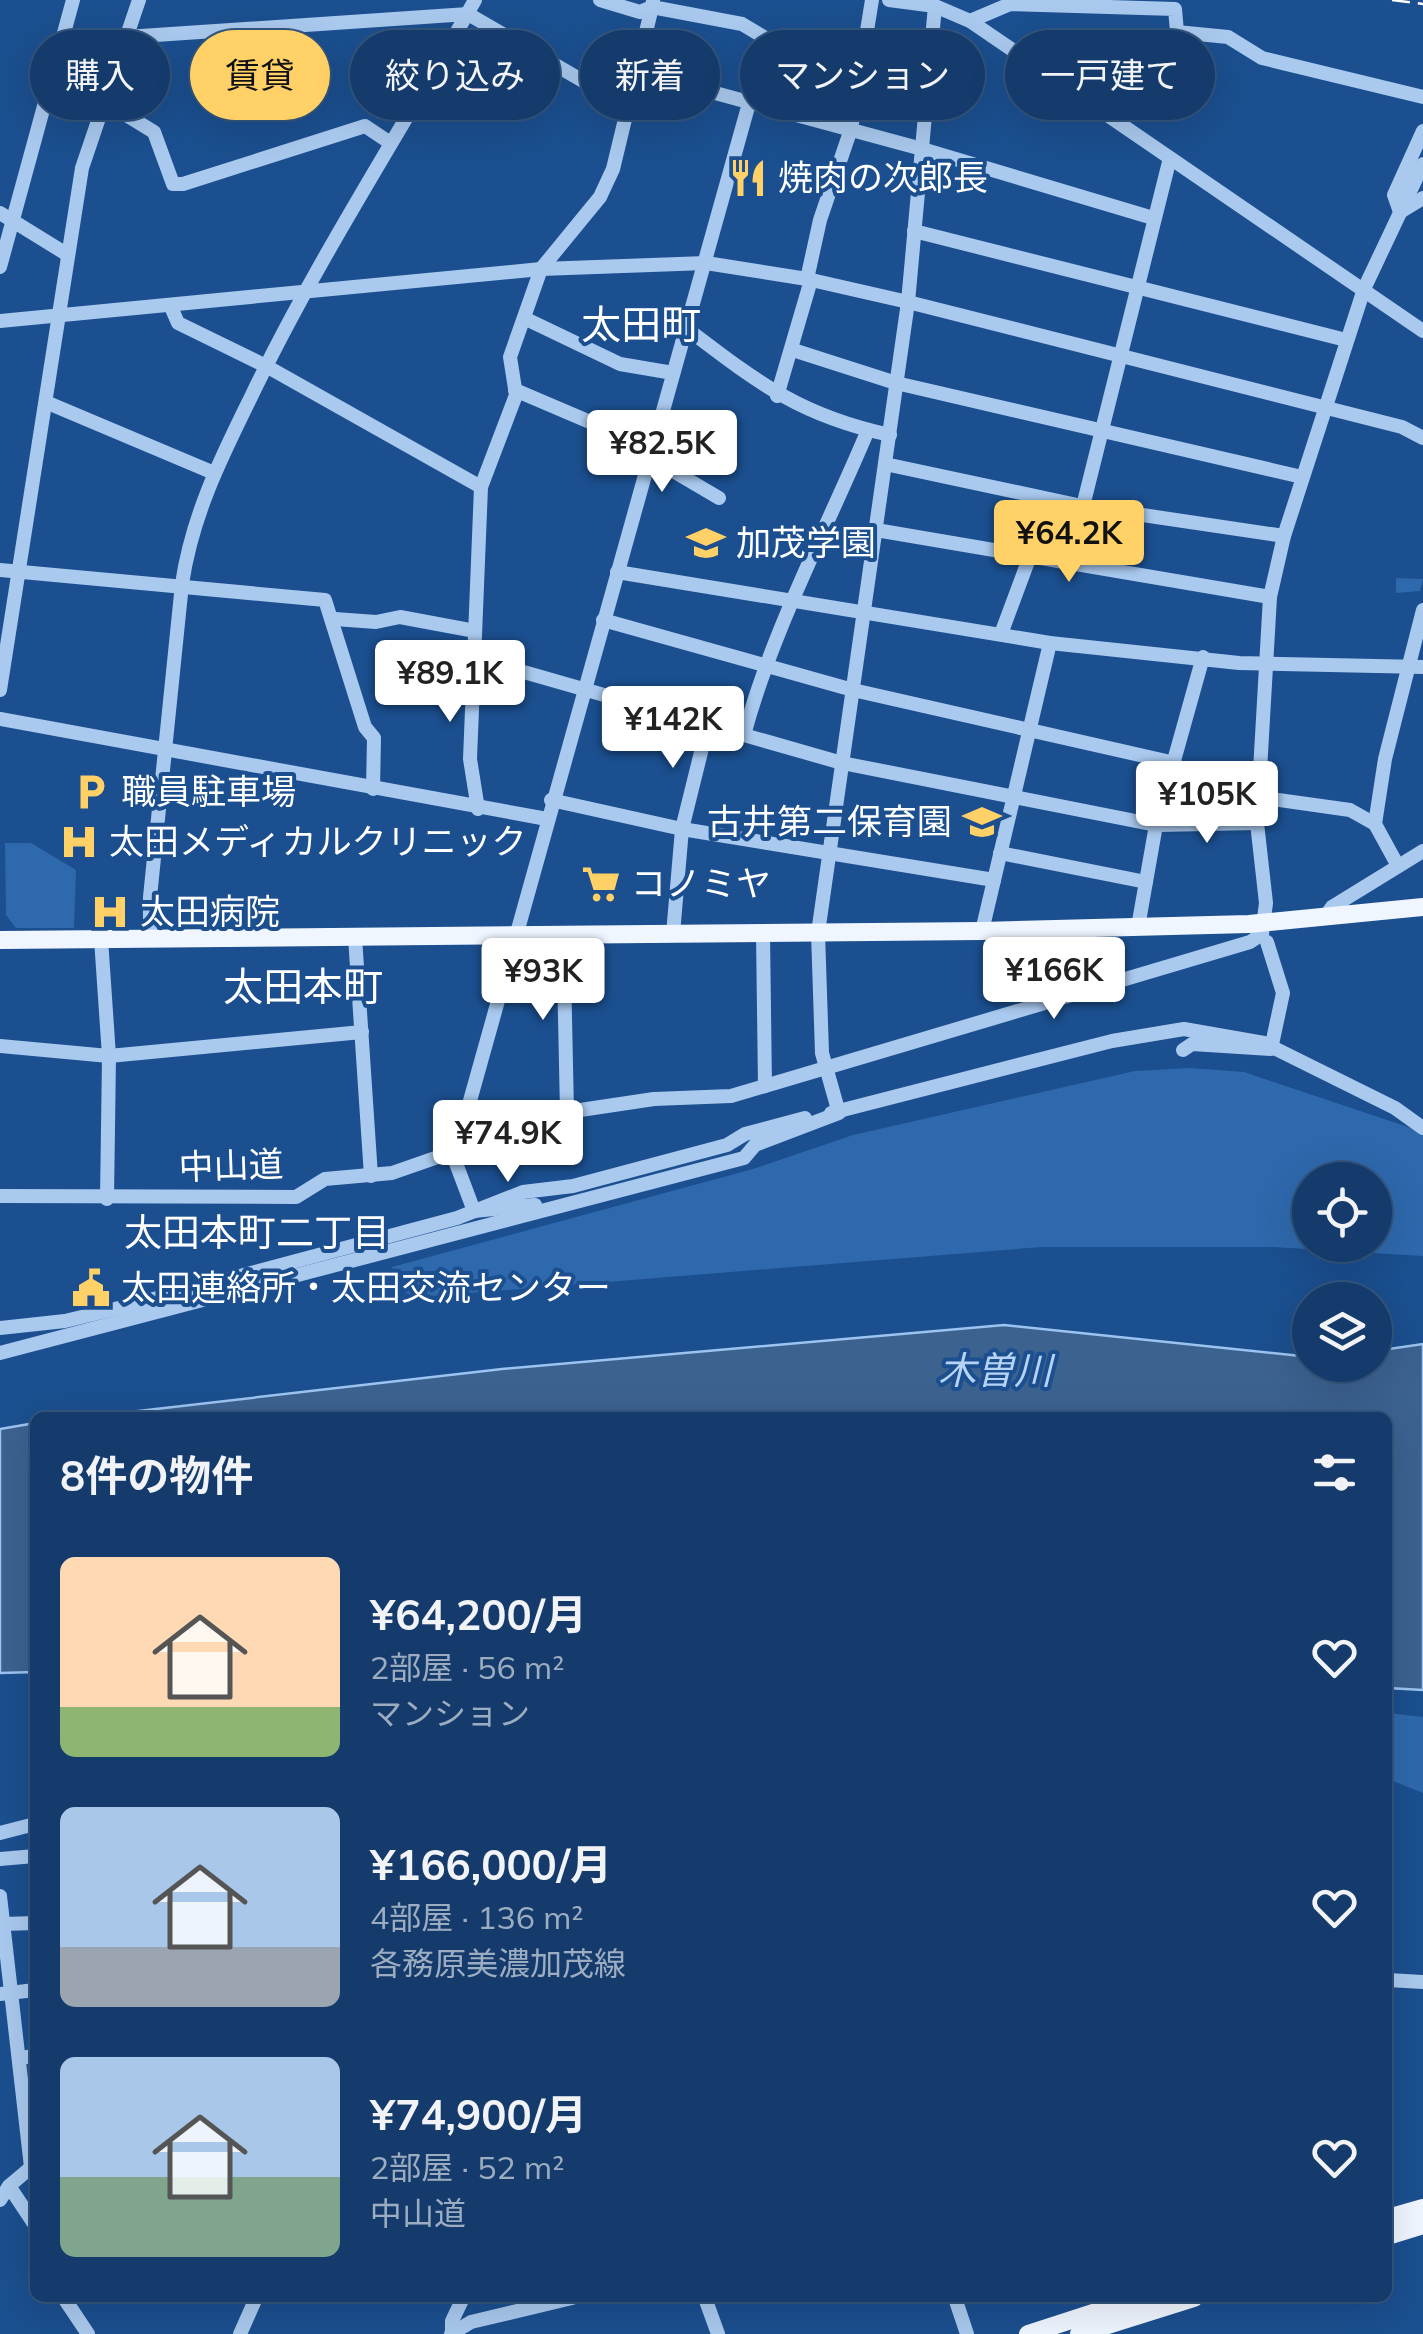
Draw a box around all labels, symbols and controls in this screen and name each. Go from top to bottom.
chip: 購入 [30,30,170,120]
chip: 賃貸 [190,30,330,120]
chip: 絞り込み [350,30,560,120]
chip: 新着 [580,30,720,120]
chip: マンション [740,30,985,120]
chip: 一戸建て [1005,30,1215,120]
place label: 焼肉の次郎長 [778,155,988,199]
restaurant icon: 焼肉の次郎長 [727,157,769,199]
district label: 太田町 [581,299,701,349]
pin: ¥82.5K [581,410,743,495]
text: ¥82.5K [609,422,715,462]
pin: ¥64.2K [988,500,1150,585]
text: ¥64.2K [1016,512,1122,552]
place label: 加茂学園 [736,520,876,564]
school or university icon: 加茂学園 [685,522,727,564]
pin: ¥89.1K [369,640,531,725]
text: ¥89.1K [397,652,503,692]
pin: ¥142K [603,686,743,771]
text: ¥142K [624,698,722,738]
pin: ¥105K [1137,761,1277,846]
place label: 職員駐車場 [121,769,296,813]
parking icon: 職員駐車場 [70,771,112,813]
text: ¥105K [1158,773,1256,813]
place label: 古井第二保育園 [707,799,952,843]
school or university icon: 古井第二保育園 [961,801,1003,843]
place label: 太田メディカルクリニック [109,819,527,863]
hospital icon: 太田メディカルクリニック [58,821,100,863]
place label: コノミヤ [631,861,771,905]
supermarket icon: コノミヤ [580,863,622,905]
place label: 太田病院 [140,889,280,933]
hospital icon: 太田病院 [89,891,131,933]
pin: ¥166K [984,937,1124,1022]
pin: ¥93K [484,938,602,1023]
text: ¥166K [1005,949,1103,989]
text: ¥93K [504,950,582,990]
district label: 太田本町 [223,961,383,1011]
pin: ¥74.9K [427,1100,589,1185]
text: ¥74.9K [455,1112,561,1152]
street label: 中山道 [178,1141,284,1189]
map controls [1292,1162,1392,1382]
button: locate [1292,1162,1392,1262]
district label: 太田本町二丁目 [124,1208,390,1256]
place label: 太田連絡所・太田交流センター [121,1265,611,1309]
public building icon: 太田連絡所・太田交流センター [70,1267,112,1309]
button: layers [1292,1282,1392,1382]
water label: 木曽川 [938,1346,1056,1394]
icon: filters [1307,1445,1362,1500]
text: 8件の物件 [60,1449,253,1502]
text: ¥64,200/月 [370,1588,587,1641]
icon: home [140,1597,260,1717]
icon: heart [1307,1630,1362,1685]
text: 2部屋 · 56 m² [370,1647,564,1687]
text: マンション [370,1693,530,1733]
text: ¥166,000/月 [370,1838,612,1891]
icon: home [140,1847,260,1967]
icon: heart [1307,1880,1362,1935]
text: 4部屋 · 136 m² [370,1897,584,1937]
text: 各務原美濃加茂線 [370,1943,626,1983]
text: ¥74,900/月 [370,2088,587,2141]
icon: home [140,2097,260,2217]
icon: heart [1307,2130,1362,2185]
text: 2部屋 · 52 m² [370,2147,564,2187]
text: 中山道 [370,2193,466,2233]

